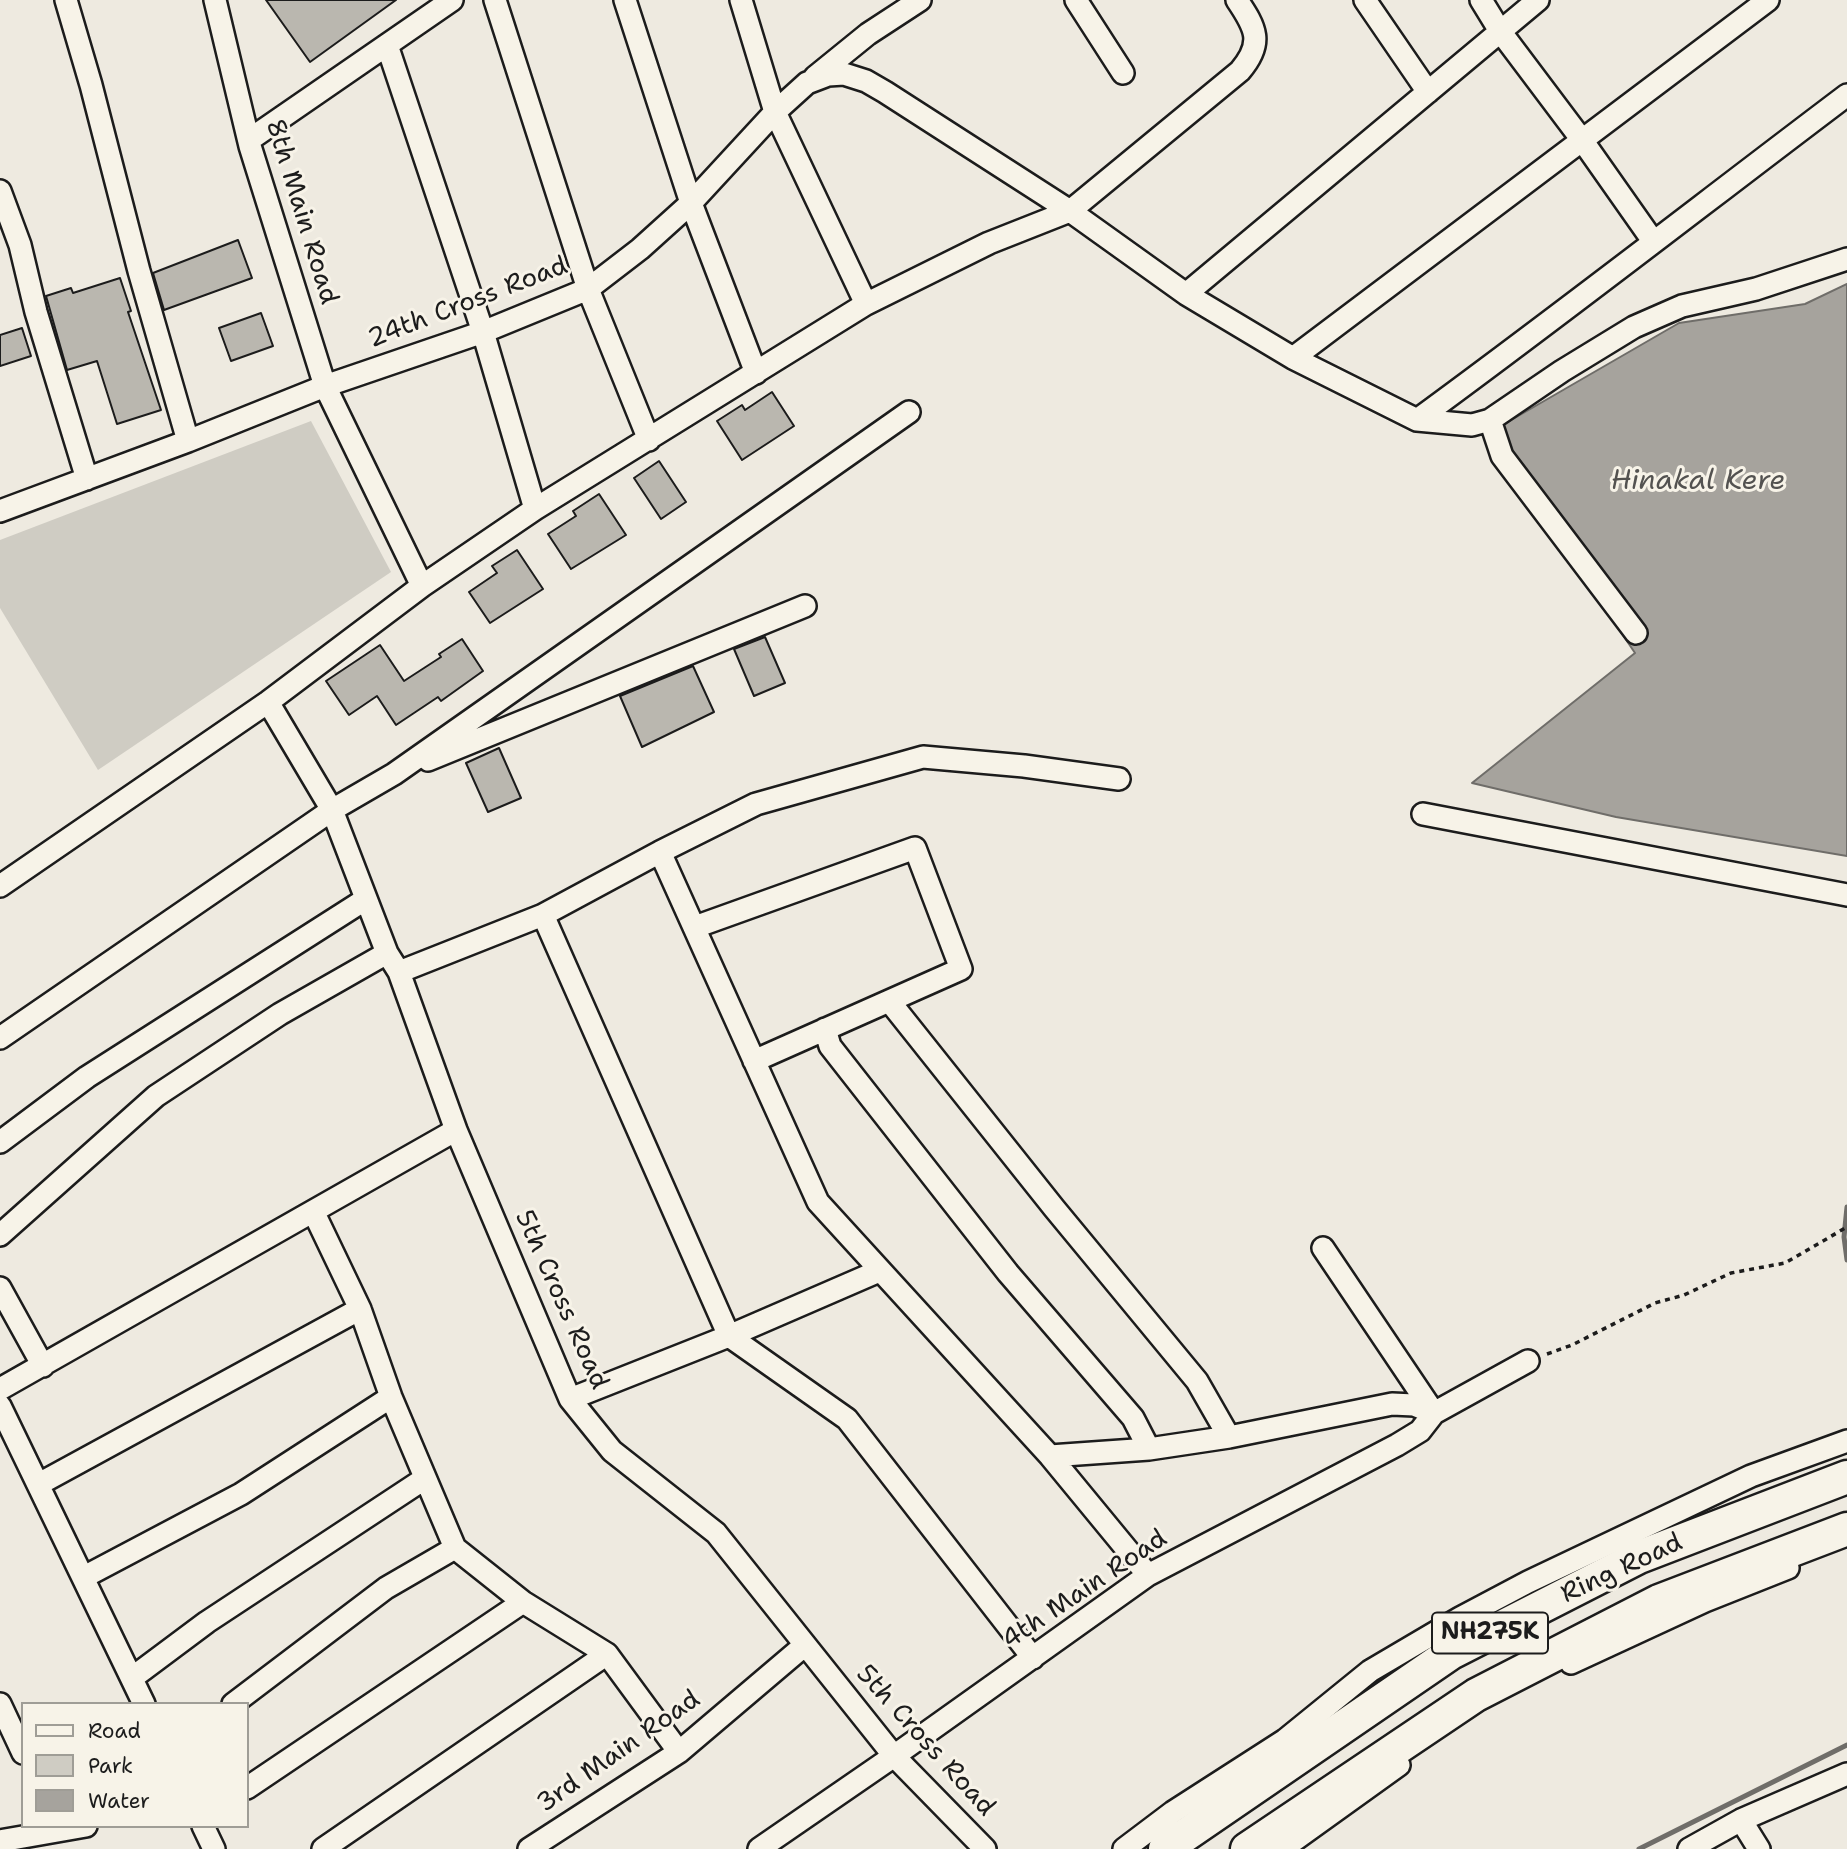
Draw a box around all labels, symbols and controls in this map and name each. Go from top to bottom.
street label: 8th Main Road [258,116,344,308]
street label: 24th Cross Road [364,251,572,355]
water label: Hinakal Kere [1611,465,1785,499]
street label: 5th Cross Road [508,1206,614,1394]
street label: 4th Main Road [997,1523,1173,1657]
street label: Ring Road [1556,1527,1688,1611]
road number: NH275K [1432,1612,1548,1653]
street label: 5th Cross Road [849,1659,1001,1823]
street label: 3rd Main Road [531,1684,707,1820]
legend [21,1702,248,1828]
text: Road [88,1717,141,1745]
text: Park [88,1752,133,1780]
text: Water [88,1787,150,1815]

